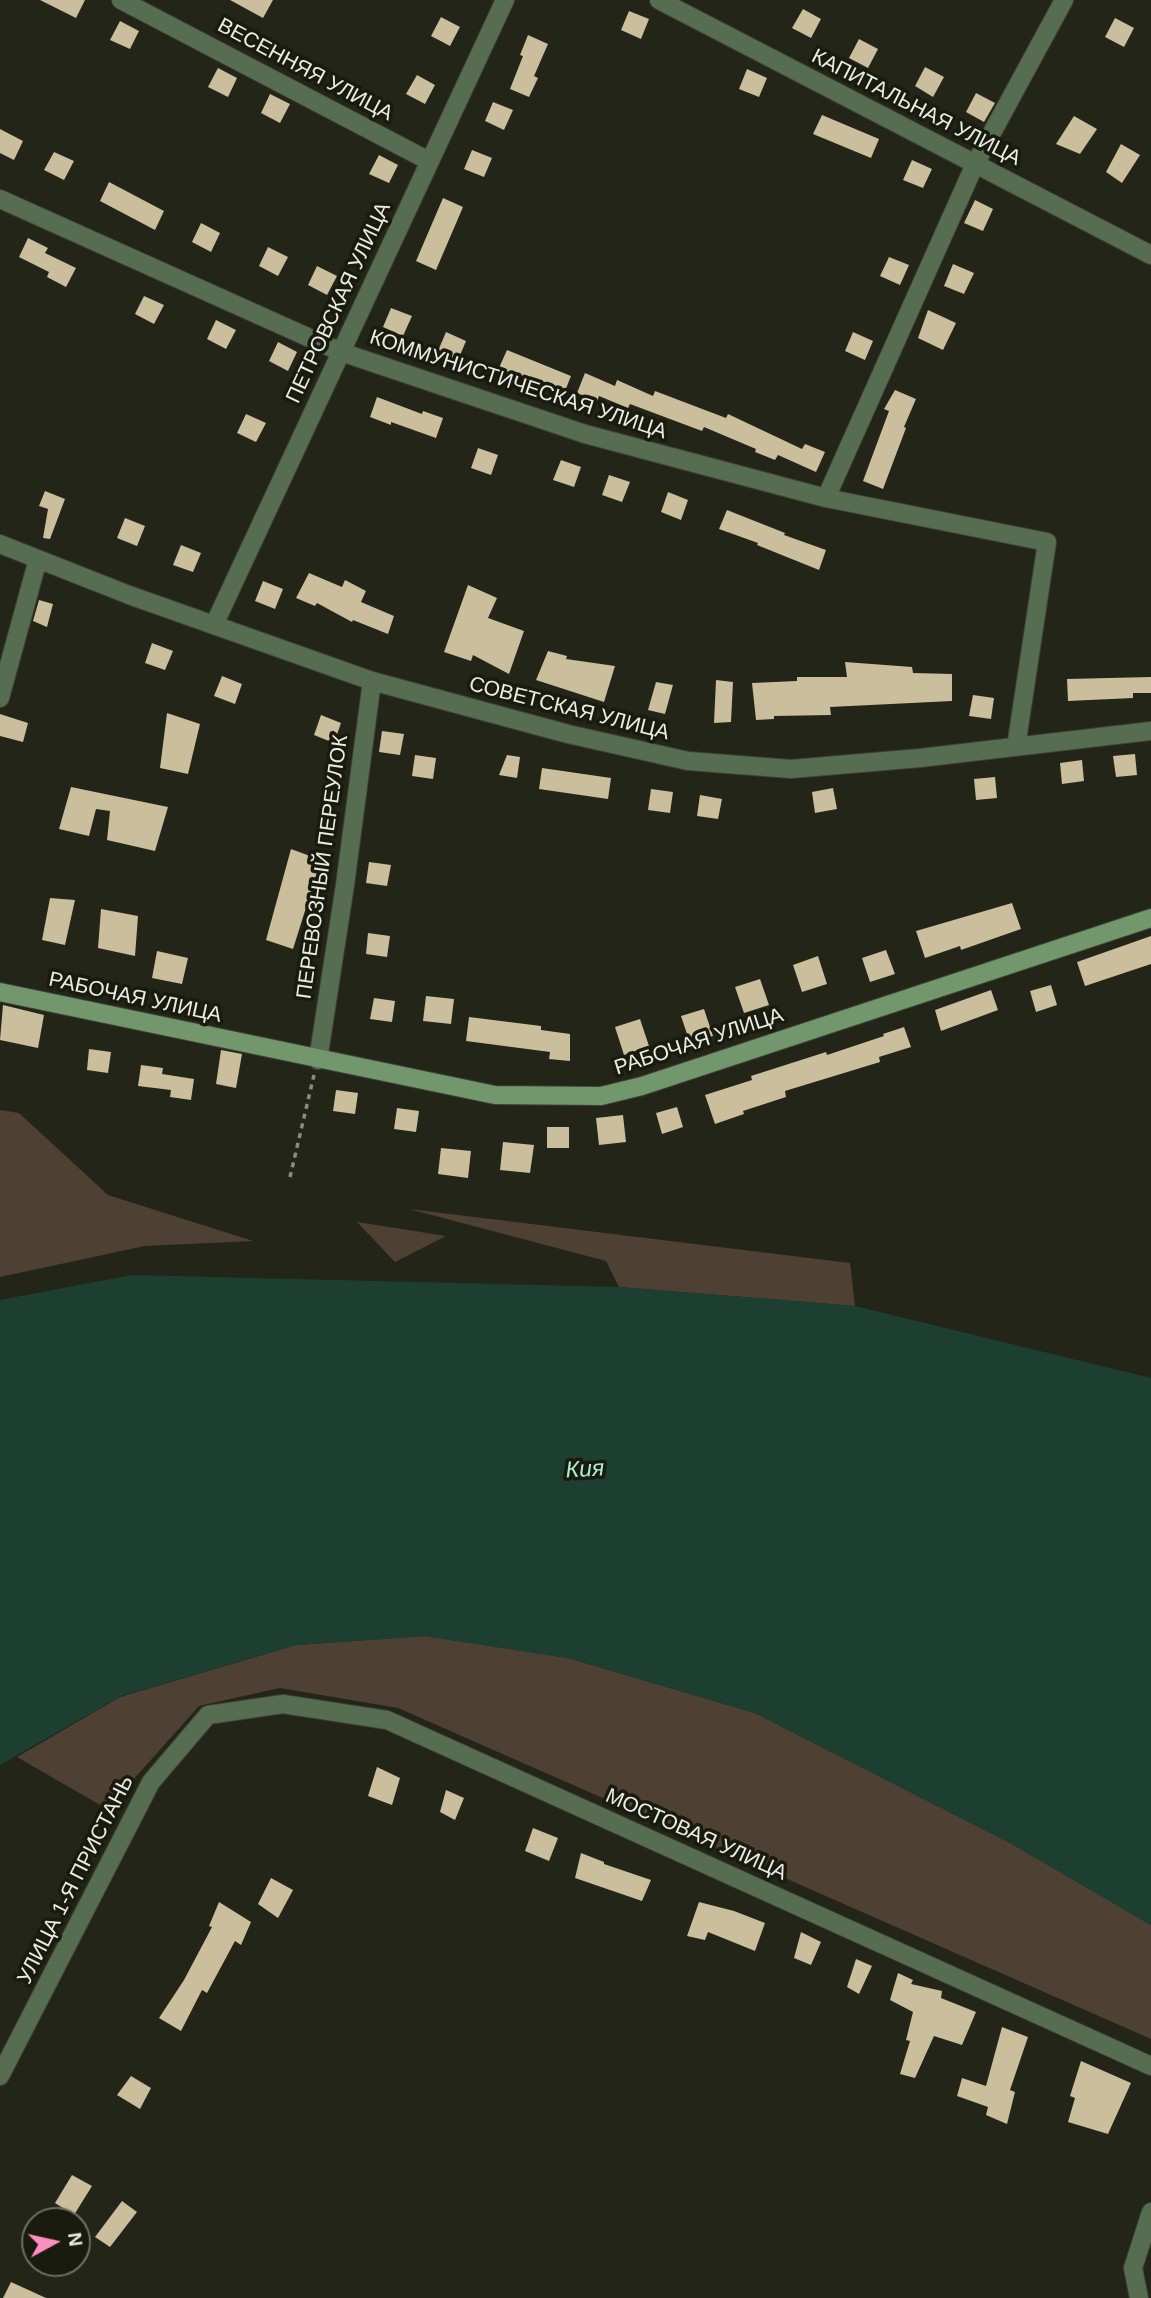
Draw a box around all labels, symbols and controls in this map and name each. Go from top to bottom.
street label: ВЕСЕННЯЯ УЛИЦА [213,13,397,127]
street label: КАПИТАЛЬНАЯ УЛИЦА [807,44,1025,172]
street label: ПЕТРОВСКАЯ УЛИЦА [281,199,397,407]
street label: КОММУНИСТИЧЕСКАЯ УЛИЦА [366,325,670,445]
street label: СОВЕТСКАЯ УЛИЦА [466,672,672,746]
street label: ПЕРЕВОЗНЫЙ ПЕРЕУЛОК [292,733,354,1001]
street label: РАБОЧАЯ УЛИЦА [46,967,224,1029]
street label: РАБОЧАЯ УЛИЦА [611,1003,787,1081]
water label: Кия [565,1455,605,1485]
street label: УЛИЦА 1-Я ПРИСТАНЬ [12,1772,140,1988]
street label: МОСТОВАЯ УЛИЦА [601,1784,791,1886]
north arrow [21,2207,91,2277]
text: N [64,2231,87,2248]

